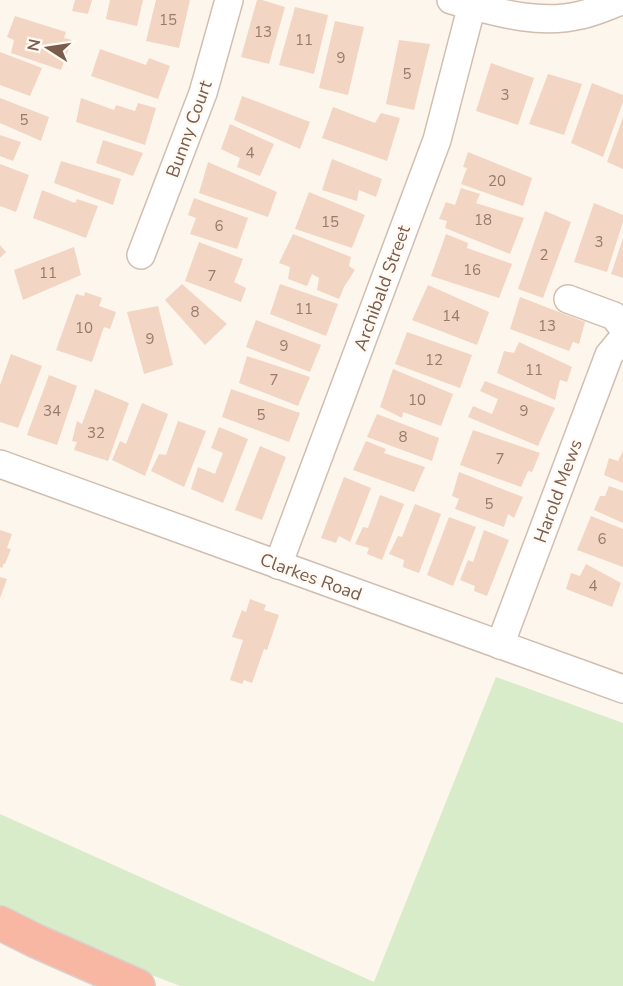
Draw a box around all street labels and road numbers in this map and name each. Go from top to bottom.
street label: Bunny Court [160,77,218,181]
street label: Archibald Street [348,221,416,354]
street label: Harold Mews [528,436,588,546]
street label: Clarkes Road [257,547,365,607]

